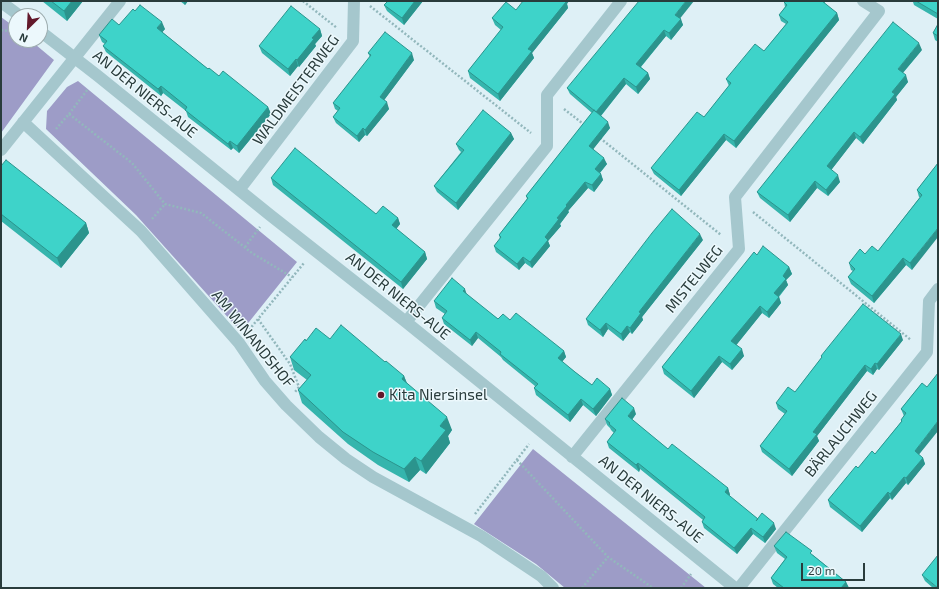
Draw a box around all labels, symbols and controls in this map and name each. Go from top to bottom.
north arrow [8,8,48,48]
text: N [17,31,30,46]
street label: WALDMEISTERWEG [249,31,343,149]
street label: AN DER NIERS-AUE [89,46,201,142]
street label: MISTELWEG [661,242,727,316]
street label: AN DER NIERS-AUE [342,248,454,344]
street label: AM WINANDSHOF [208,286,298,392]
place label: Kita Niersinsel [389,386,487,404]
street label: BÄRLAUCHWEG [801,387,881,481]
marker: Kita Niersinsel [376,390,386,400]
street label: AN DER NIERS-AUE [595,451,707,547]
scale bar [803,555,867,581]
text: 20 m [808,563,835,577]

